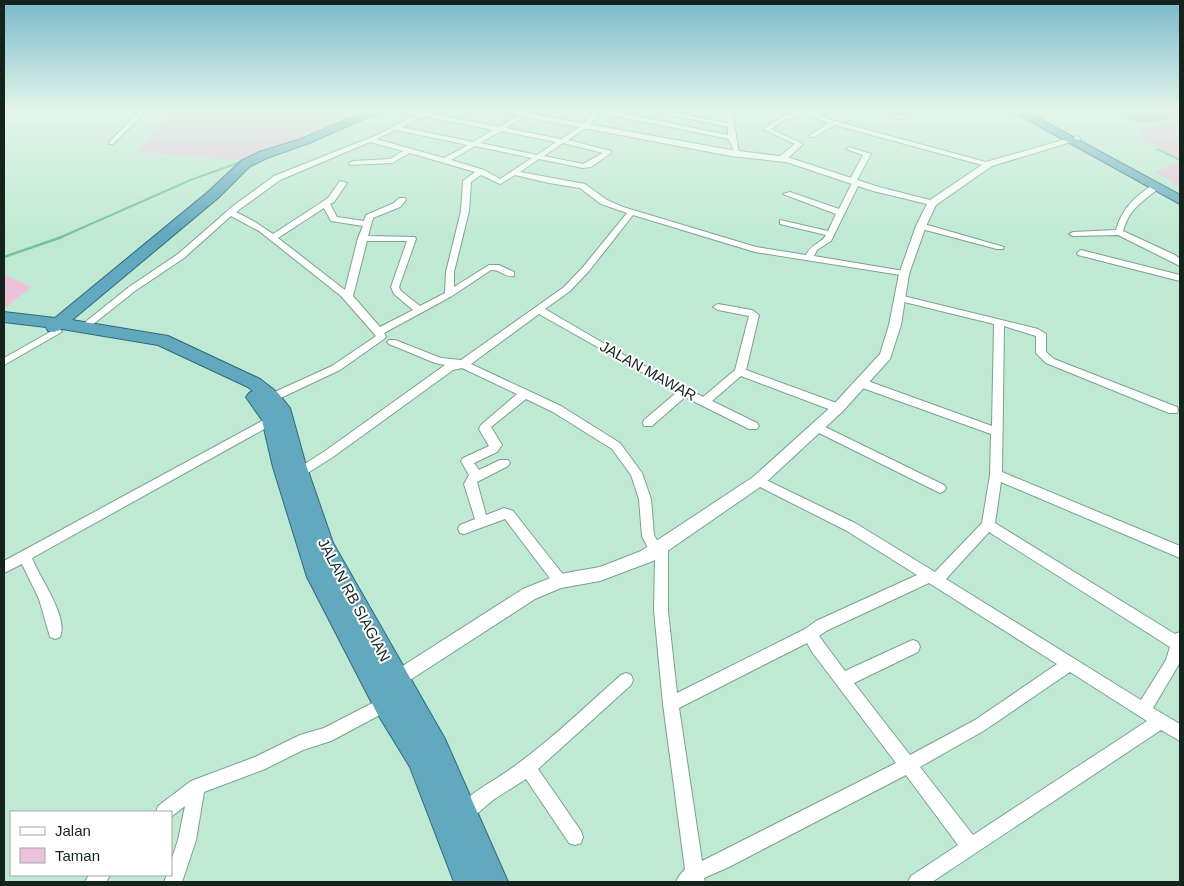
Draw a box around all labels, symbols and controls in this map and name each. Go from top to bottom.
street label: JALAN MAWAR [597,337,699,404]
street label: JALAN RB SIAGIAN [315,535,394,664]
legend [10,811,172,876]
text: Jalan [55,822,91,839]
text: Taman [55,847,100,864]

